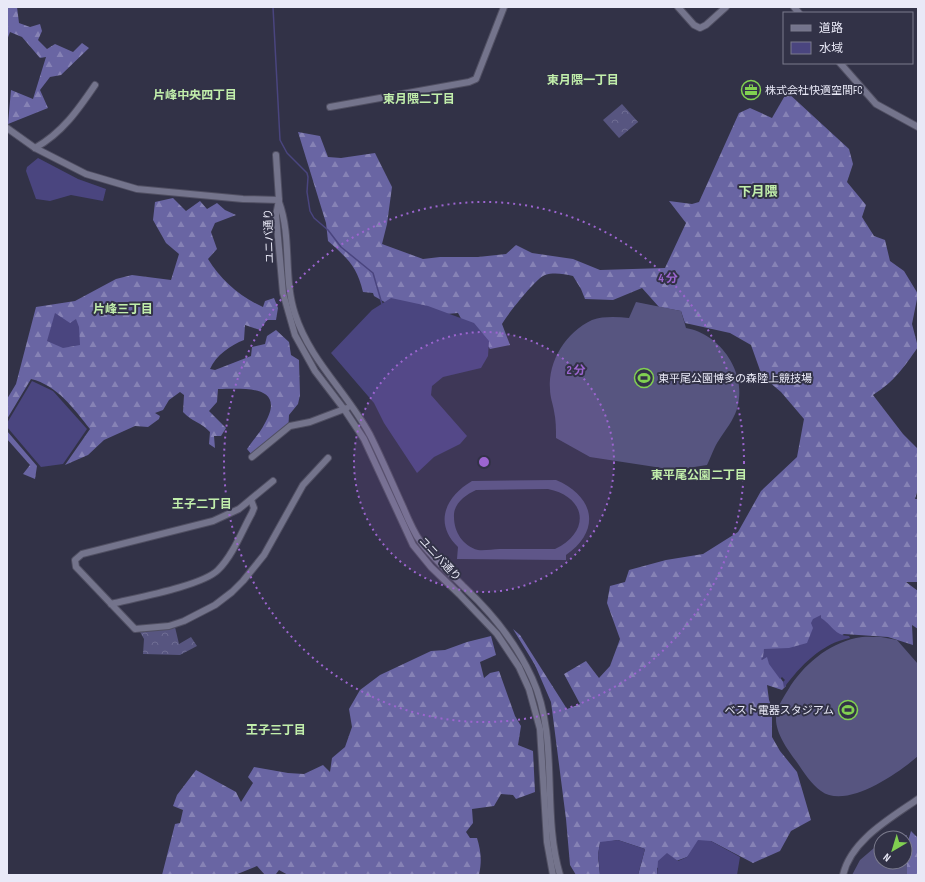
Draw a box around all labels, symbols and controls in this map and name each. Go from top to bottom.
legend [783,12,913,64]
text: 道路 [819,21,843,36]
text: 水域 [819,41,843,56]
district label: 東月隈一丁目 [547,73,619,88]
office icon: 株式会社快適空間FC [740,79,762,101]
place label: 株式会社快適空間FC [765,84,863,97]
district label: 片峰中央四丁目 [153,88,237,103]
district label: 東月隈二丁目 [383,92,455,107]
district label: 下月隈 [738,184,778,200]
street label: ユニバ通り [262,208,276,264]
text: 4 分 [658,271,678,286]
district label: 片峰三丁目 [93,302,153,317]
text: 2 分 [566,363,586,378]
sports icon: 東平尾公園博多の森陸上競技場 [633,367,655,389]
place label: 東平尾公園博多の森陸上競技場 [658,372,812,385]
centre of rings [477,455,491,469]
district label: 東平尾公園二丁目 [651,468,747,483]
district label: 王子二丁目 [172,497,232,512]
street label: ユニバ通り [416,534,464,584]
sports icon: ベスト電器スタジアム [837,699,859,721]
place label: ベスト電器スタジアム [725,704,834,717]
district label: 王子三丁目 [246,723,306,738]
north arrow [873,830,913,870]
text: N [881,850,893,864]

